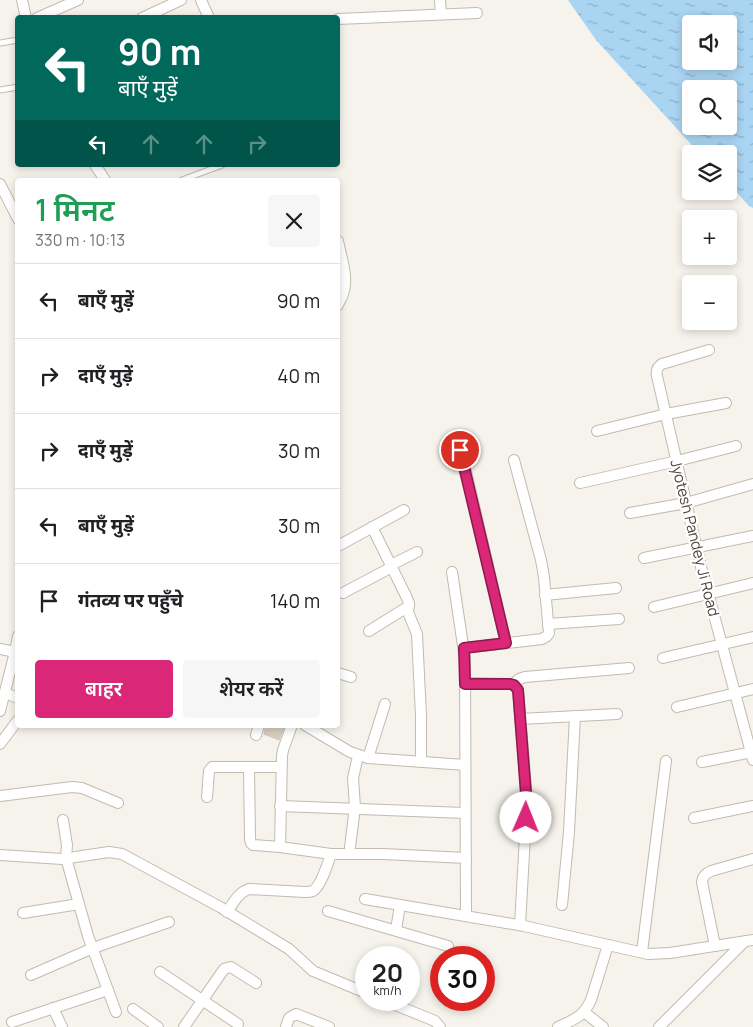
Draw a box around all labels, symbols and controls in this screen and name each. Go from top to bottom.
map controls [682,15,737,330]
button: sound [682,15,737,70]
text: 90 m [118,28,201,76]
icon: left [35,35,100,100]
text: बाएँ मुड़ें [118,73,178,103]
button: search [682,80,737,135]
icon: left [84,130,112,158]
icon: ahead [137,130,165,158]
icon: ahead [190,130,218,158]
icon: right [243,130,271,158]
button: layers [682,145,737,200]
text: 1 मिनट [35,189,115,230]
button: close [268,195,320,247]
button: + [682,210,737,265]
text: 330 m · 10:13 [35,229,125,251]
button: − [682,275,737,330]
icon: left [35,287,63,315]
text: बाएँ मुड़ें [78,287,134,313]
text: 90 m [277,288,320,314]
icon: right [35,362,63,390]
text: दाएँ मुड़ें [78,362,133,388]
text: 40 m [277,363,320,389]
pin [439,429,481,471]
icon: arrive [446,436,474,464]
icon: right [35,437,63,465]
text: दाएँ मुड़ें [78,437,133,463]
text: 30 m [278,438,320,464]
street label: Jyotesh Pandey Ji Road [665,457,725,619]
icon: left [35,512,63,540]
text: बाएँ मुड़ें [78,512,134,538]
text: 30 m [278,513,320,539]
icon: arrive [35,587,63,615]
text: गंतव्य पर पहुँचे [78,587,183,613]
text: 140 m [270,588,320,614]
button: बाहर [35,660,173,718]
button: शेयर करें [183,660,320,718]
position arrow [499,791,551,843]
speed limit sign: 30 [430,946,495,1011]
text: 20 [372,955,403,990]
text: km/h [374,982,401,999]

